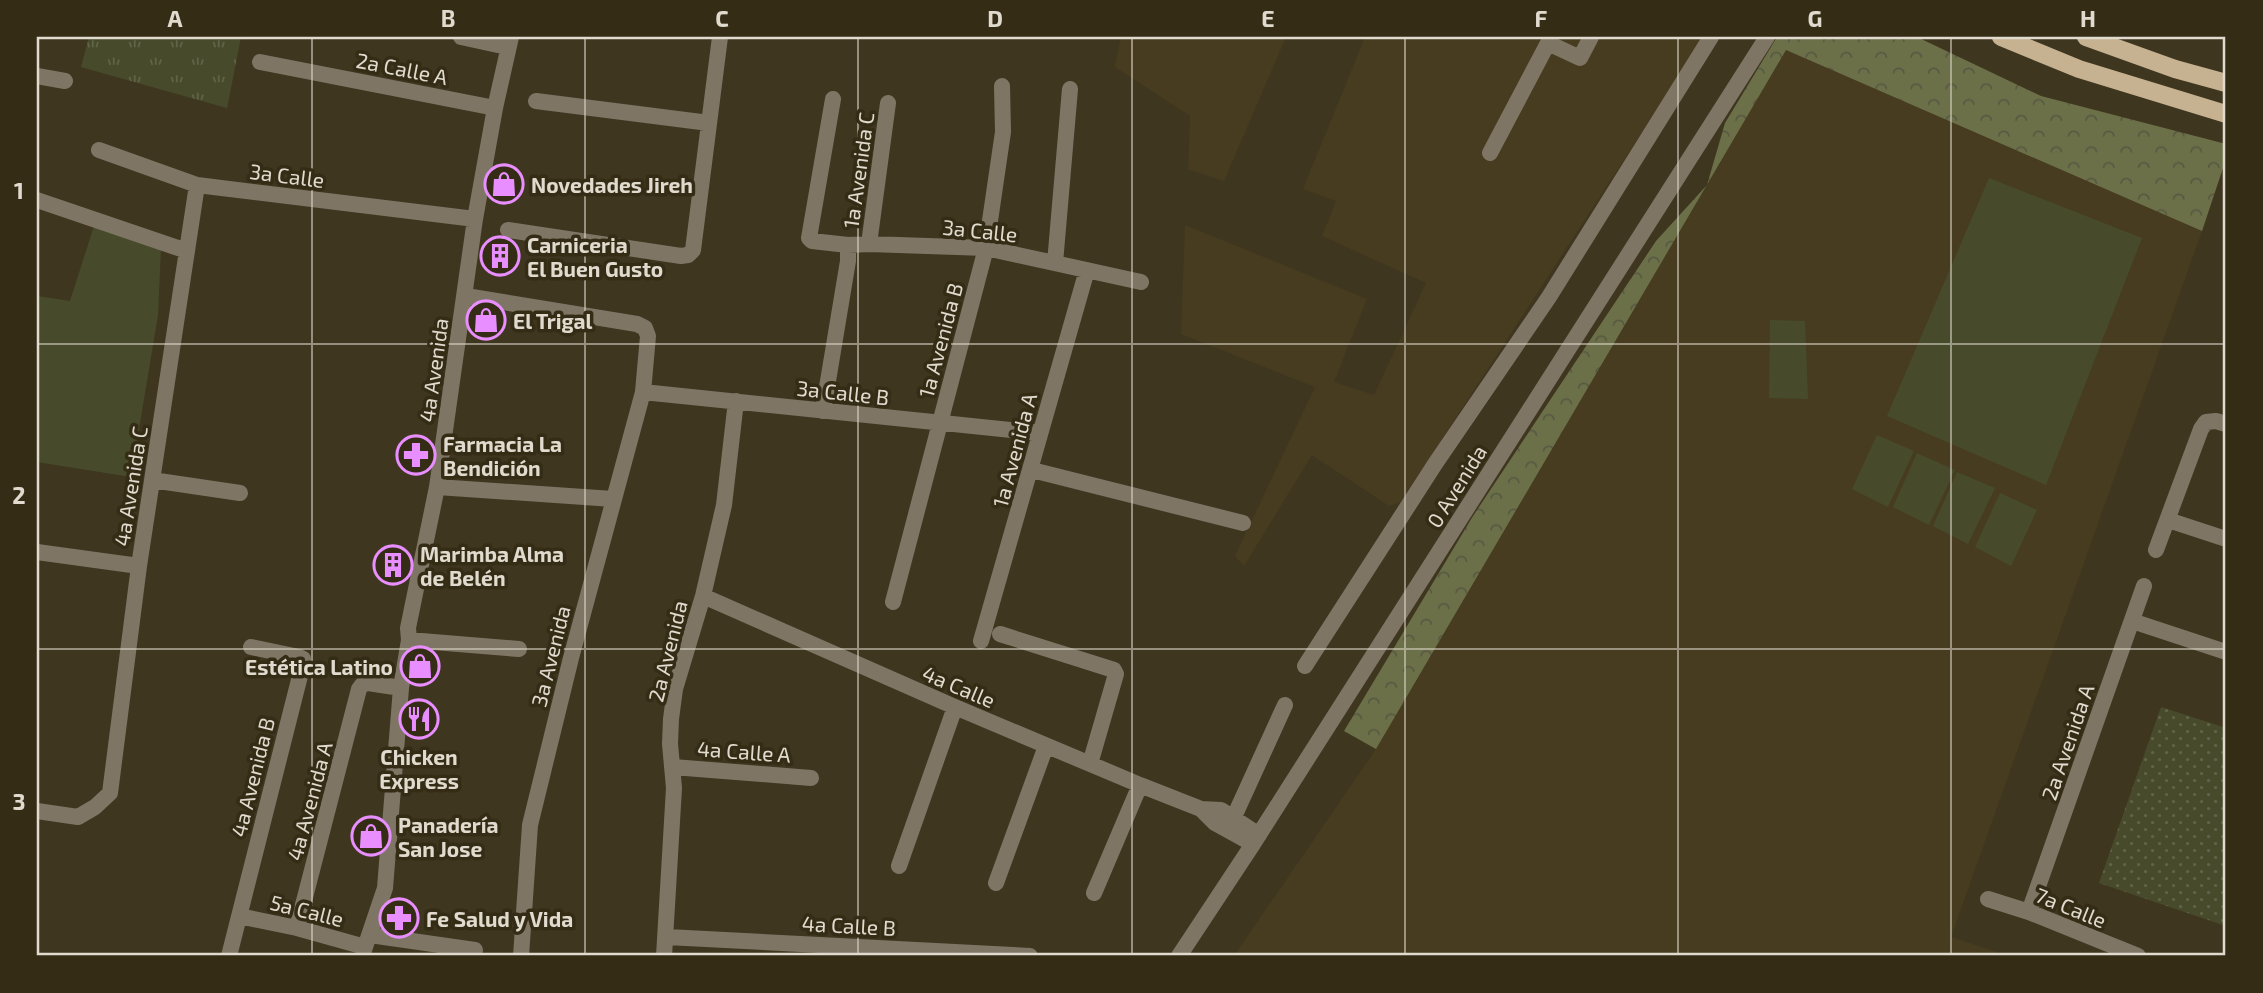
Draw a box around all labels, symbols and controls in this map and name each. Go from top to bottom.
text: A [167,4,183,32]
text: B [441,4,455,32]
text: C [715,4,729,32]
text: D [987,4,1003,32]
text: E [1261,4,1275,32]
text: F [1535,4,1548,32]
text: G [1808,4,1822,32]
text: H [2080,4,2096,32]
street label: 2a Calle A [354,47,450,89]
street label: 1a Avenida C [838,110,878,229]
street label: 3a Calle [248,158,326,192]
shop icon: Novedades Jireh [483,163,525,205]
place label: Novedades Jireh [531,172,693,197]
text: 1 [14,176,24,204]
street label: 3a Calle [941,214,1019,246]
place label: Carniceria El Buen Gusto [527,232,663,281]
building icon: Carniceria El Buen Gusto [479,235,521,277]
street label: 1a Avenida B [913,280,967,400]
shop icon: El Trigal [465,299,507,341]
place label: El Trigal [513,308,593,333]
street label: 4a Avenida [413,317,453,423]
street label: 3a Calle B [796,375,890,409]
street label: 1a Avenida A [987,390,1041,510]
street label: 4a Avenida C [108,424,152,548]
place label: Farmacia La Bendición [443,431,562,480]
pharmacy icon: Farmacia La Bendición [395,434,437,476]
street label: 0 Avenida [1421,440,1491,532]
text: 2 [12,481,26,509]
place label: Marimba Alma de Belén [420,541,564,590]
building icon: Marimba Alma de Belén [372,544,414,586]
street label: 2a Avenida [642,598,692,704]
street label: 3a Avenida [525,603,575,709]
shop icon: Estética Latino [399,645,441,687]
place label: Estética Latino [245,654,393,679]
street label: 4a Calle [919,660,999,712]
street label: 2a Avenida A [2036,681,2098,803]
restaurant icon: Chicken Express [398,698,440,740]
street label: 4a Avenida B [225,715,279,839]
street label: 4a Calle A [696,735,792,767]
street label: 4a Avenida A [281,739,337,863]
place label: Chicken Express [379,744,459,793]
text: 3 [12,787,26,815]
place label: Panadería San Jose [398,812,499,861]
shop icon: Panadería San Jose [350,815,392,857]
street label: 7a Calle [2032,882,2110,932]
street label: 5a Calle [268,889,346,931]
pharmacy icon: Fe Salud y Vida [378,897,420,939]
place label: Fe Salud y Vida [426,906,573,932]
street label: 4a Calle B [801,910,897,940]

